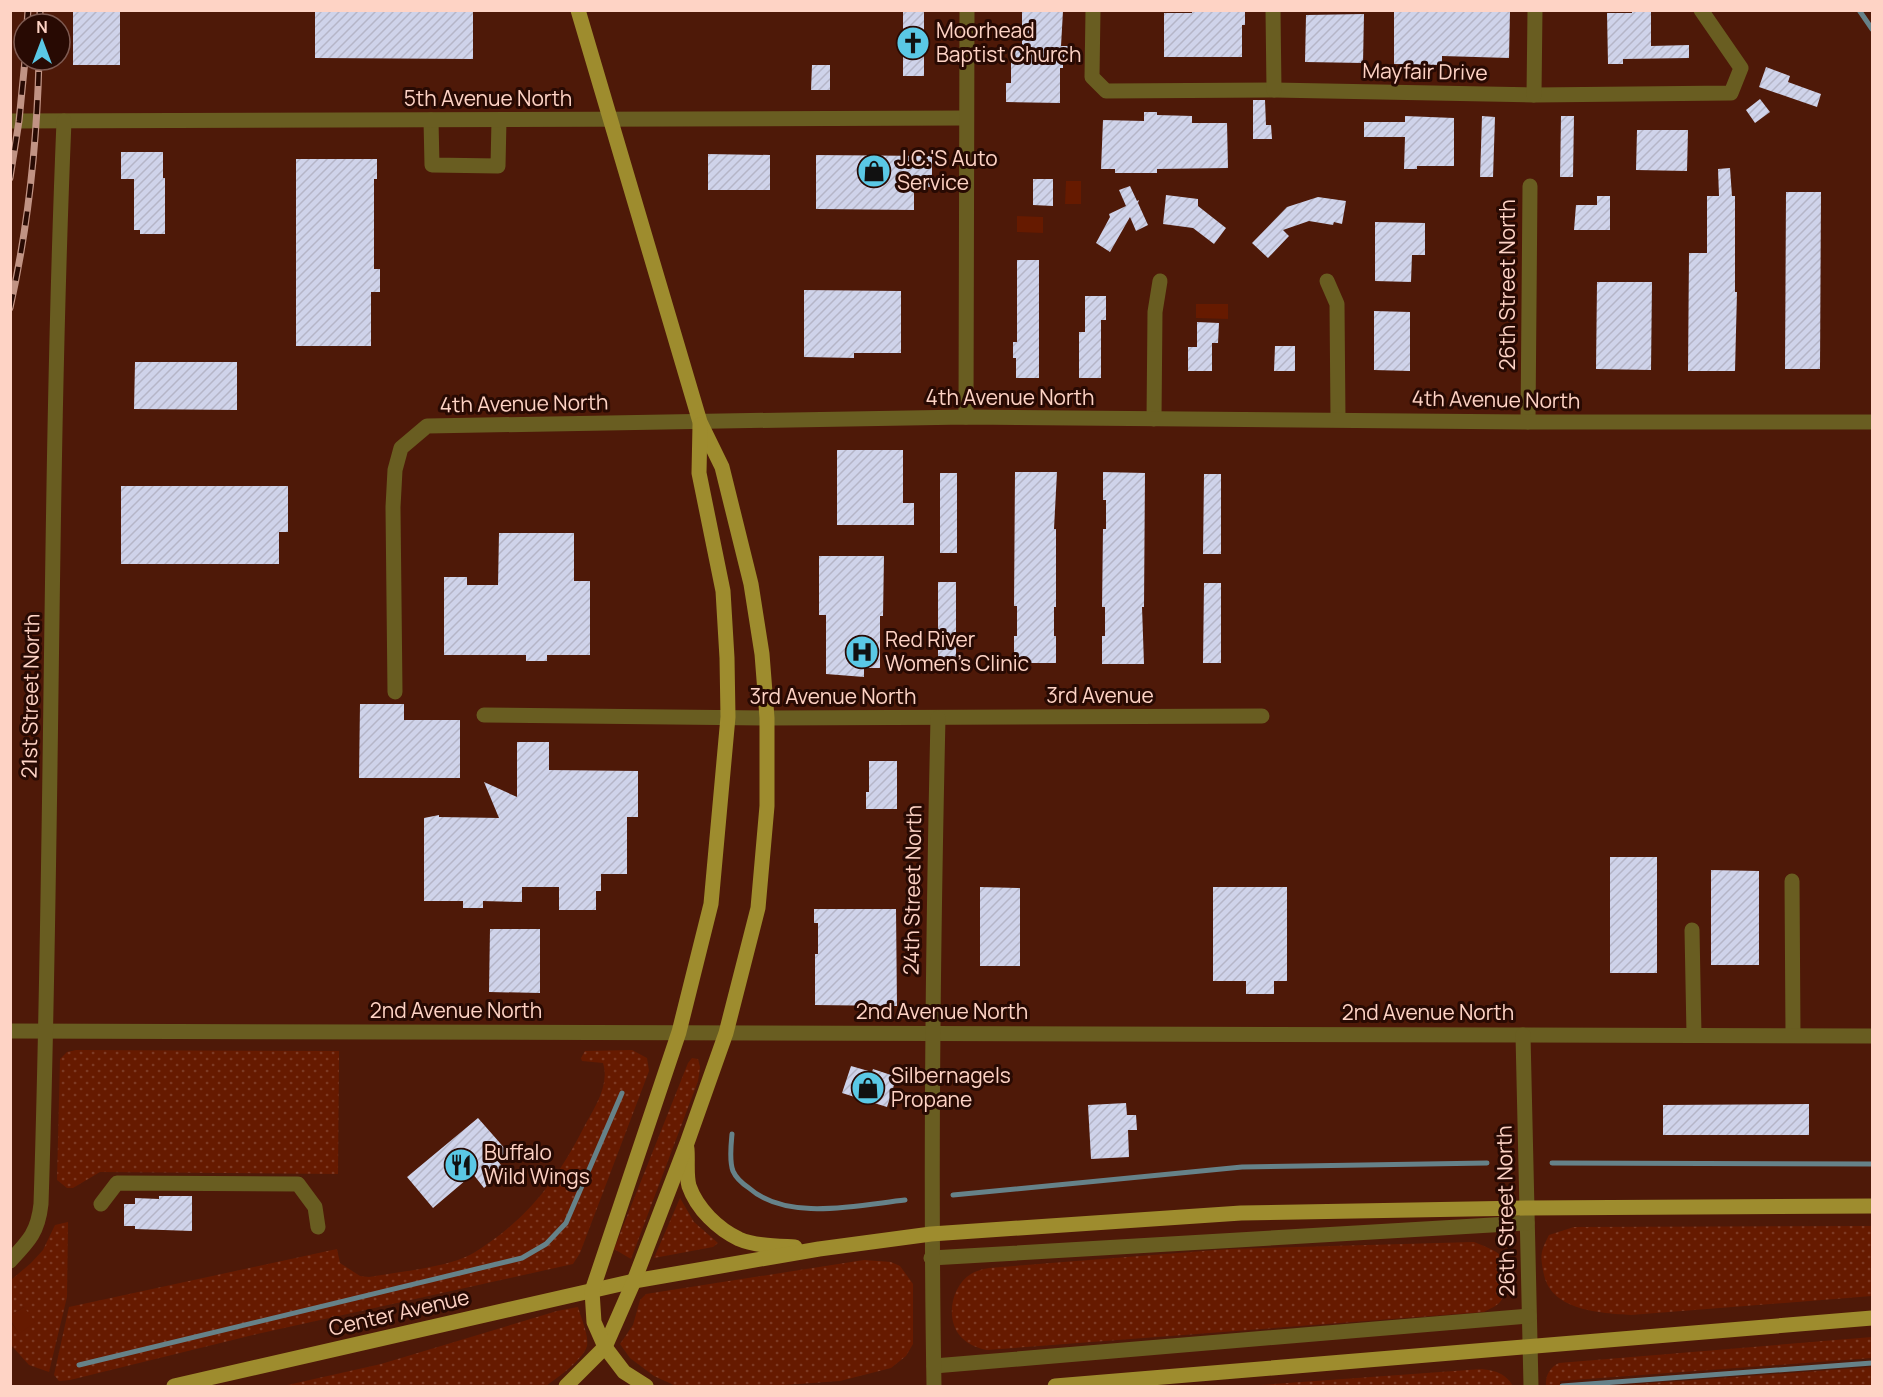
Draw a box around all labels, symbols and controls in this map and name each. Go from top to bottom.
north arrow [12,12,72,72]
text: N [36,16,48,38]
place label: Moorhead Baptist Church [936,16,1081,68]
church icon: Moorhead Baptist Church [895,25,931,61]
street label: Mayfair Drive [1362,56,1488,86]
street label: 5th Avenue North [404,84,572,112]
place label: J.C.'S Auto Service [897,144,998,196]
shop icon: J.C.'S Auto Service [856,153,892,189]
street label: 26th Street North [1493,199,1521,371]
street label: 4th Avenue North [926,383,1094,411]
street label: 4th Avenue North [1411,384,1581,414]
street label: 4th Avenue North [439,388,609,418]
street label: 21st Street North [15,613,45,779]
place label: Red River Women's Clinic [885,625,1029,677]
hospital icon: Red River Women's Clinic [844,634,880,670]
street label: 3rd Avenue [1046,681,1154,709]
street label: 3rd Avenue North [750,682,916,710]
street label: 24th Street North [897,805,927,975]
street label: 2nd Avenue North [370,996,542,1024]
street label: 2nd Avenue North [856,997,1028,1025]
street label: 2nd Avenue North [1342,998,1514,1026]
place label: Silbernagels Propane [891,1061,1011,1113]
shop icon: Silbernagels Propane [850,1070,886,1106]
street label: 26th Street North [1490,1125,1520,1297]
place label: Buffalo Wild Wings [484,1138,590,1190]
restaurant icon: Buffalo Wild Wings [443,1147,479,1183]
street label: Center Avenue [326,1282,472,1342]

